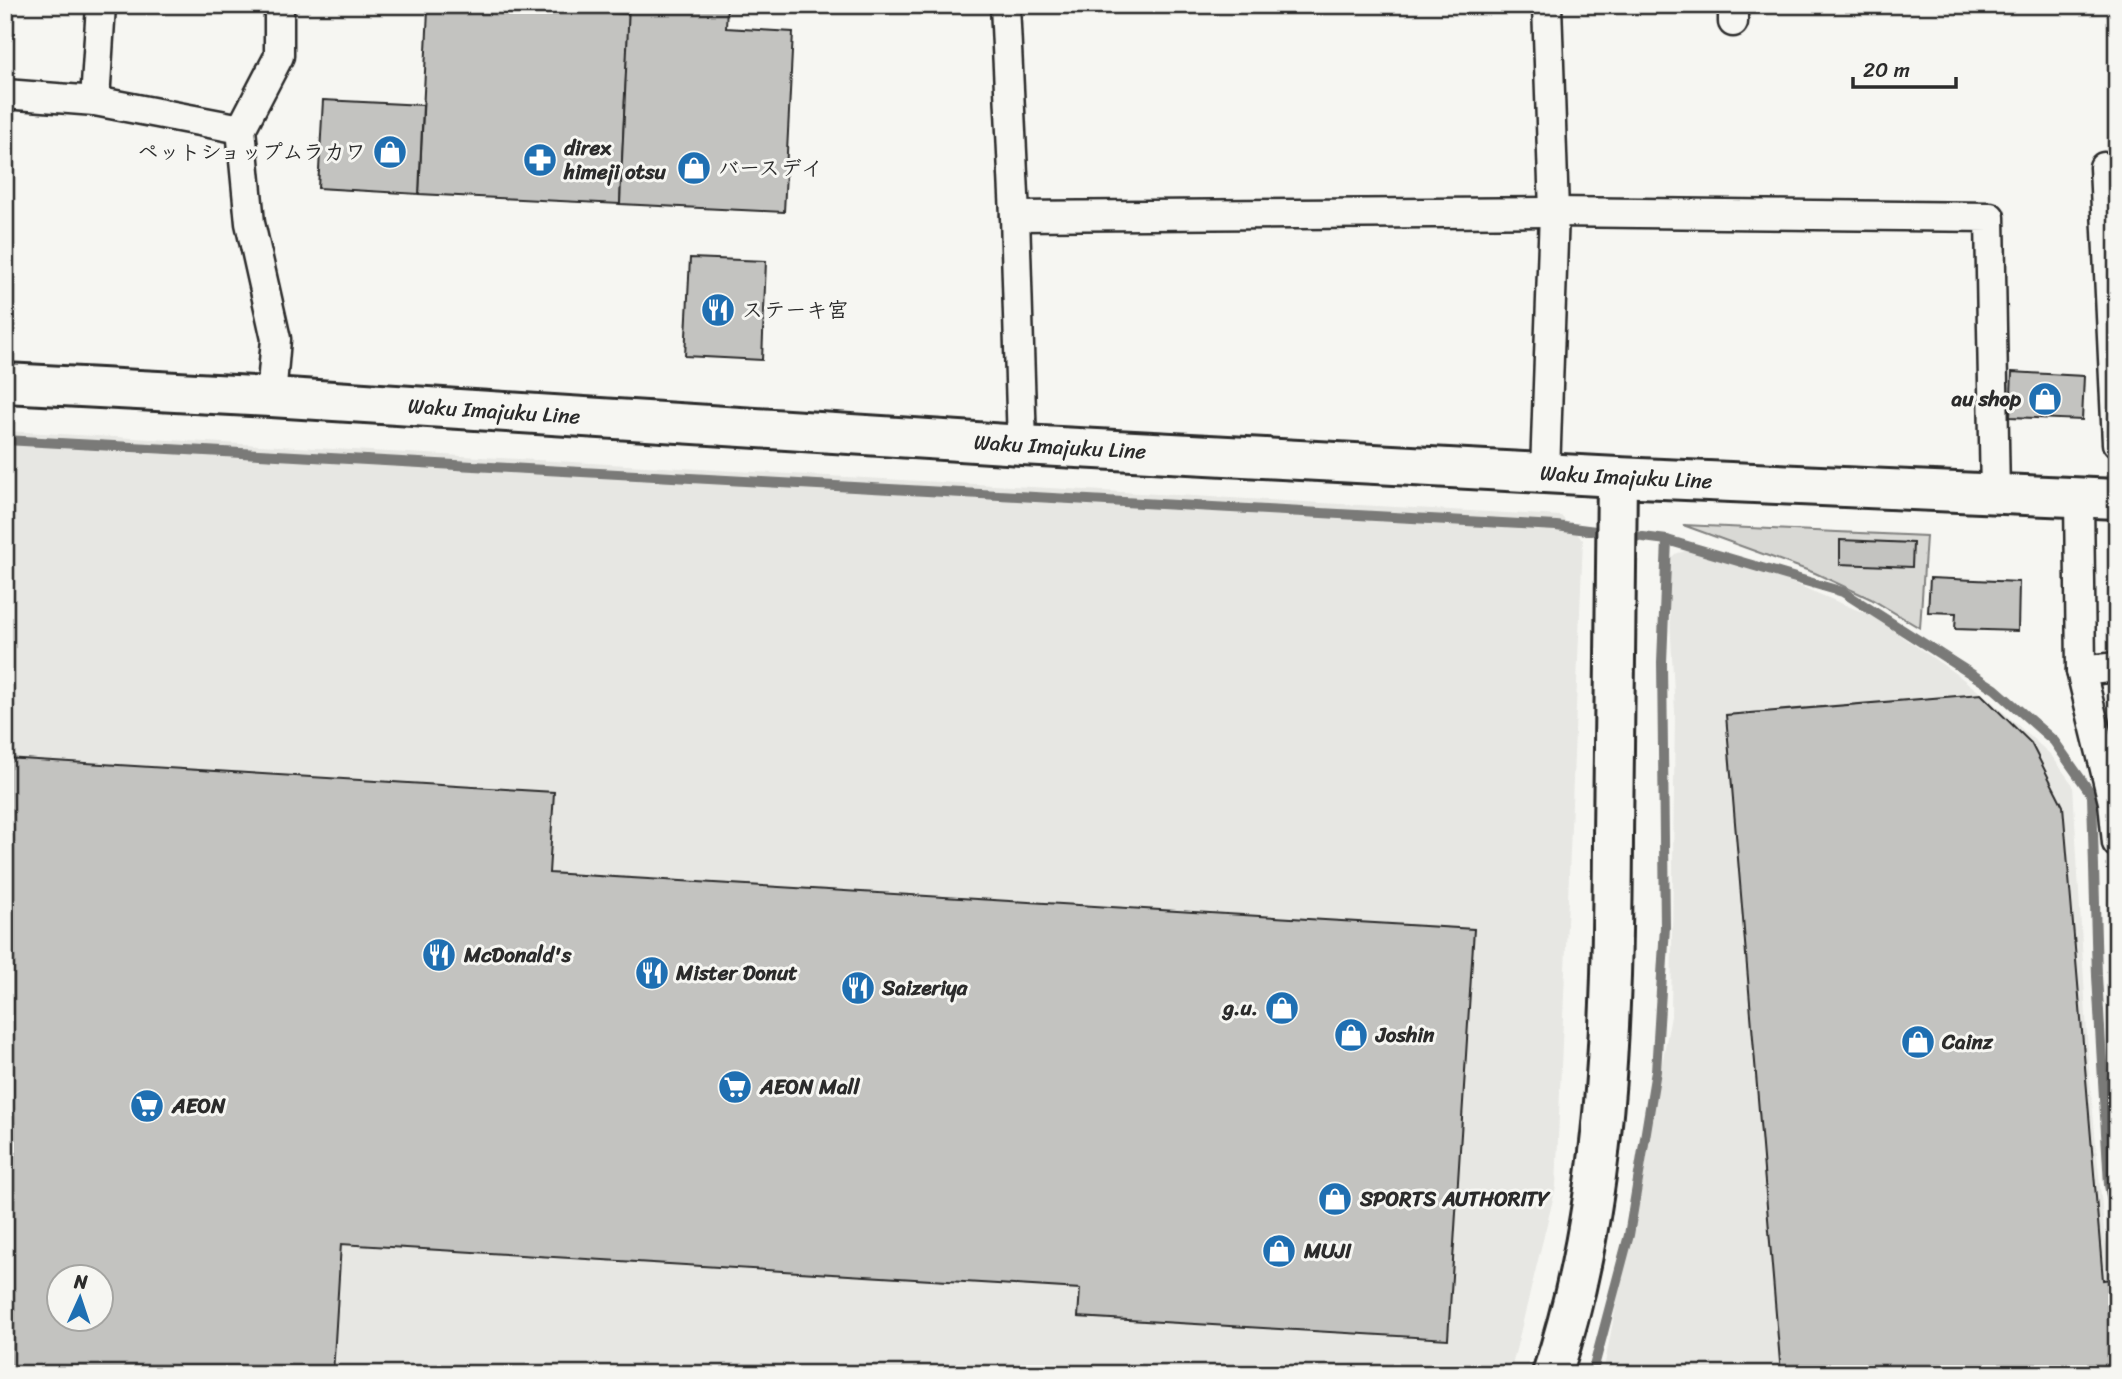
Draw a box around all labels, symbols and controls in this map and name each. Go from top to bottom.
scale bar [1853,46,1956,90]
text: 20 m [1863,51,1910,89]
place label: direx himeji otsu [563,129,667,191]
place label: ペットショップムラカワ [138,133,366,171]
shop icon: ペットショップムラカワ [371,133,409,171]
pharmacy icon: direx himeji otsu [521,141,559,179]
shop icon: バースデイ [675,149,713,187]
place label: バースデイ [718,149,823,187]
restaurant icon: ステーキ宮 [699,291,737,329]
place label: ステーキ宮 [742,291,848,329]
place label: au shop [1951,380,2021,418]
shop icon: au shop [2026,380,2064,418]
street label: Waku Imajuku Line [407,387,582,436]
street label: Waku Imajuku Line [973,423,1147,471]
street label: Waku Imajuku Line [1539,454,1713,500]
restaurant icon: McDonald's [420,936,458,974]
place label: McDonald's [463,936,572,974]
restaurant icon: Mister Donut [633,954,671,992]
place label: Mister Donut [675,954,798,992]
restaurant icon: Saizeriya [839,969,877,1007]
place label: Saizeriya [881,969,969,1007]
place label: g.u. [1221,989,1258,1027]
shop icon: g.u. [1263,989,1301,1027]
shop icon: Joshin [1332,1016,1370,1054]
place label: Joshin [1375,1016,1435,1054]
shop icon: Cainz [1899,1023,1937,1061]
place label: Cainz [1941,1023,1994,1061]
supermarket icon: AEON Mall [716,1068,754,1106]
place label: AEON Mall [759,1068,861,1106]
supermarket icon: AEON [128,1087,166,1125]
place label: AEON [171,1087,226,1125]
shop icon: SPORTS AUTHORITY [1316,1180,1354,1218]
place label: SPORTS AUTHORITY [1359,1180,1551,1218]
shop icon: MUJI [1260,1232,1298,1270]
place label: MUJI [1303,1232,1352,1270]
north arrow [46,1264,116,1334]
text: N [72,1265,89,1298]

